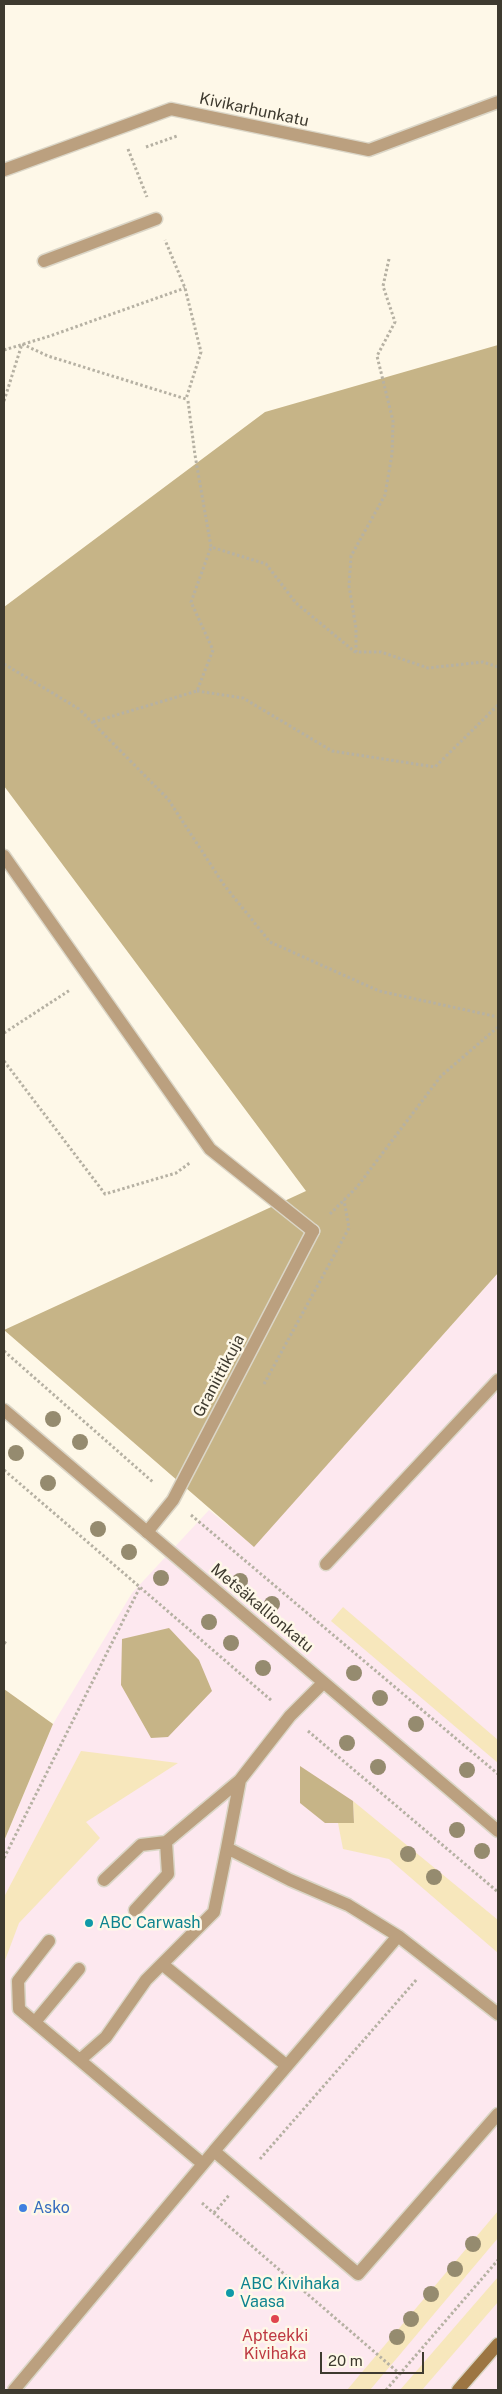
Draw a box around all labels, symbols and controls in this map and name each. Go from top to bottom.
street label: Kivikarhunkatu [198,89,310,131]
street label: Graniittikuja [189,1331,249,1421]
street label: Metsäkallionkatu [207,1560,317,1656]
place label: ABC Carwash [99,1913,201,1933]
marker: ABC Carwash [83,1917,95,1929]
place label: Asko [33,2198,70,2218]
marker: Asko [17,2202,29,2214]
place label: ABC Kivihaka Vaasa [240,2274,340,2312]
marker: ABC Kivihaka Vaasa [224,2287,236,2299]
marker: Apteekki Kivihaka [269,2313,281,2325]
place label: Apteekki Kivihaka [242,2326,308,2364]
scale bar [322,2342,426,2374]
text: 20 m [328,2352,363,2369]

